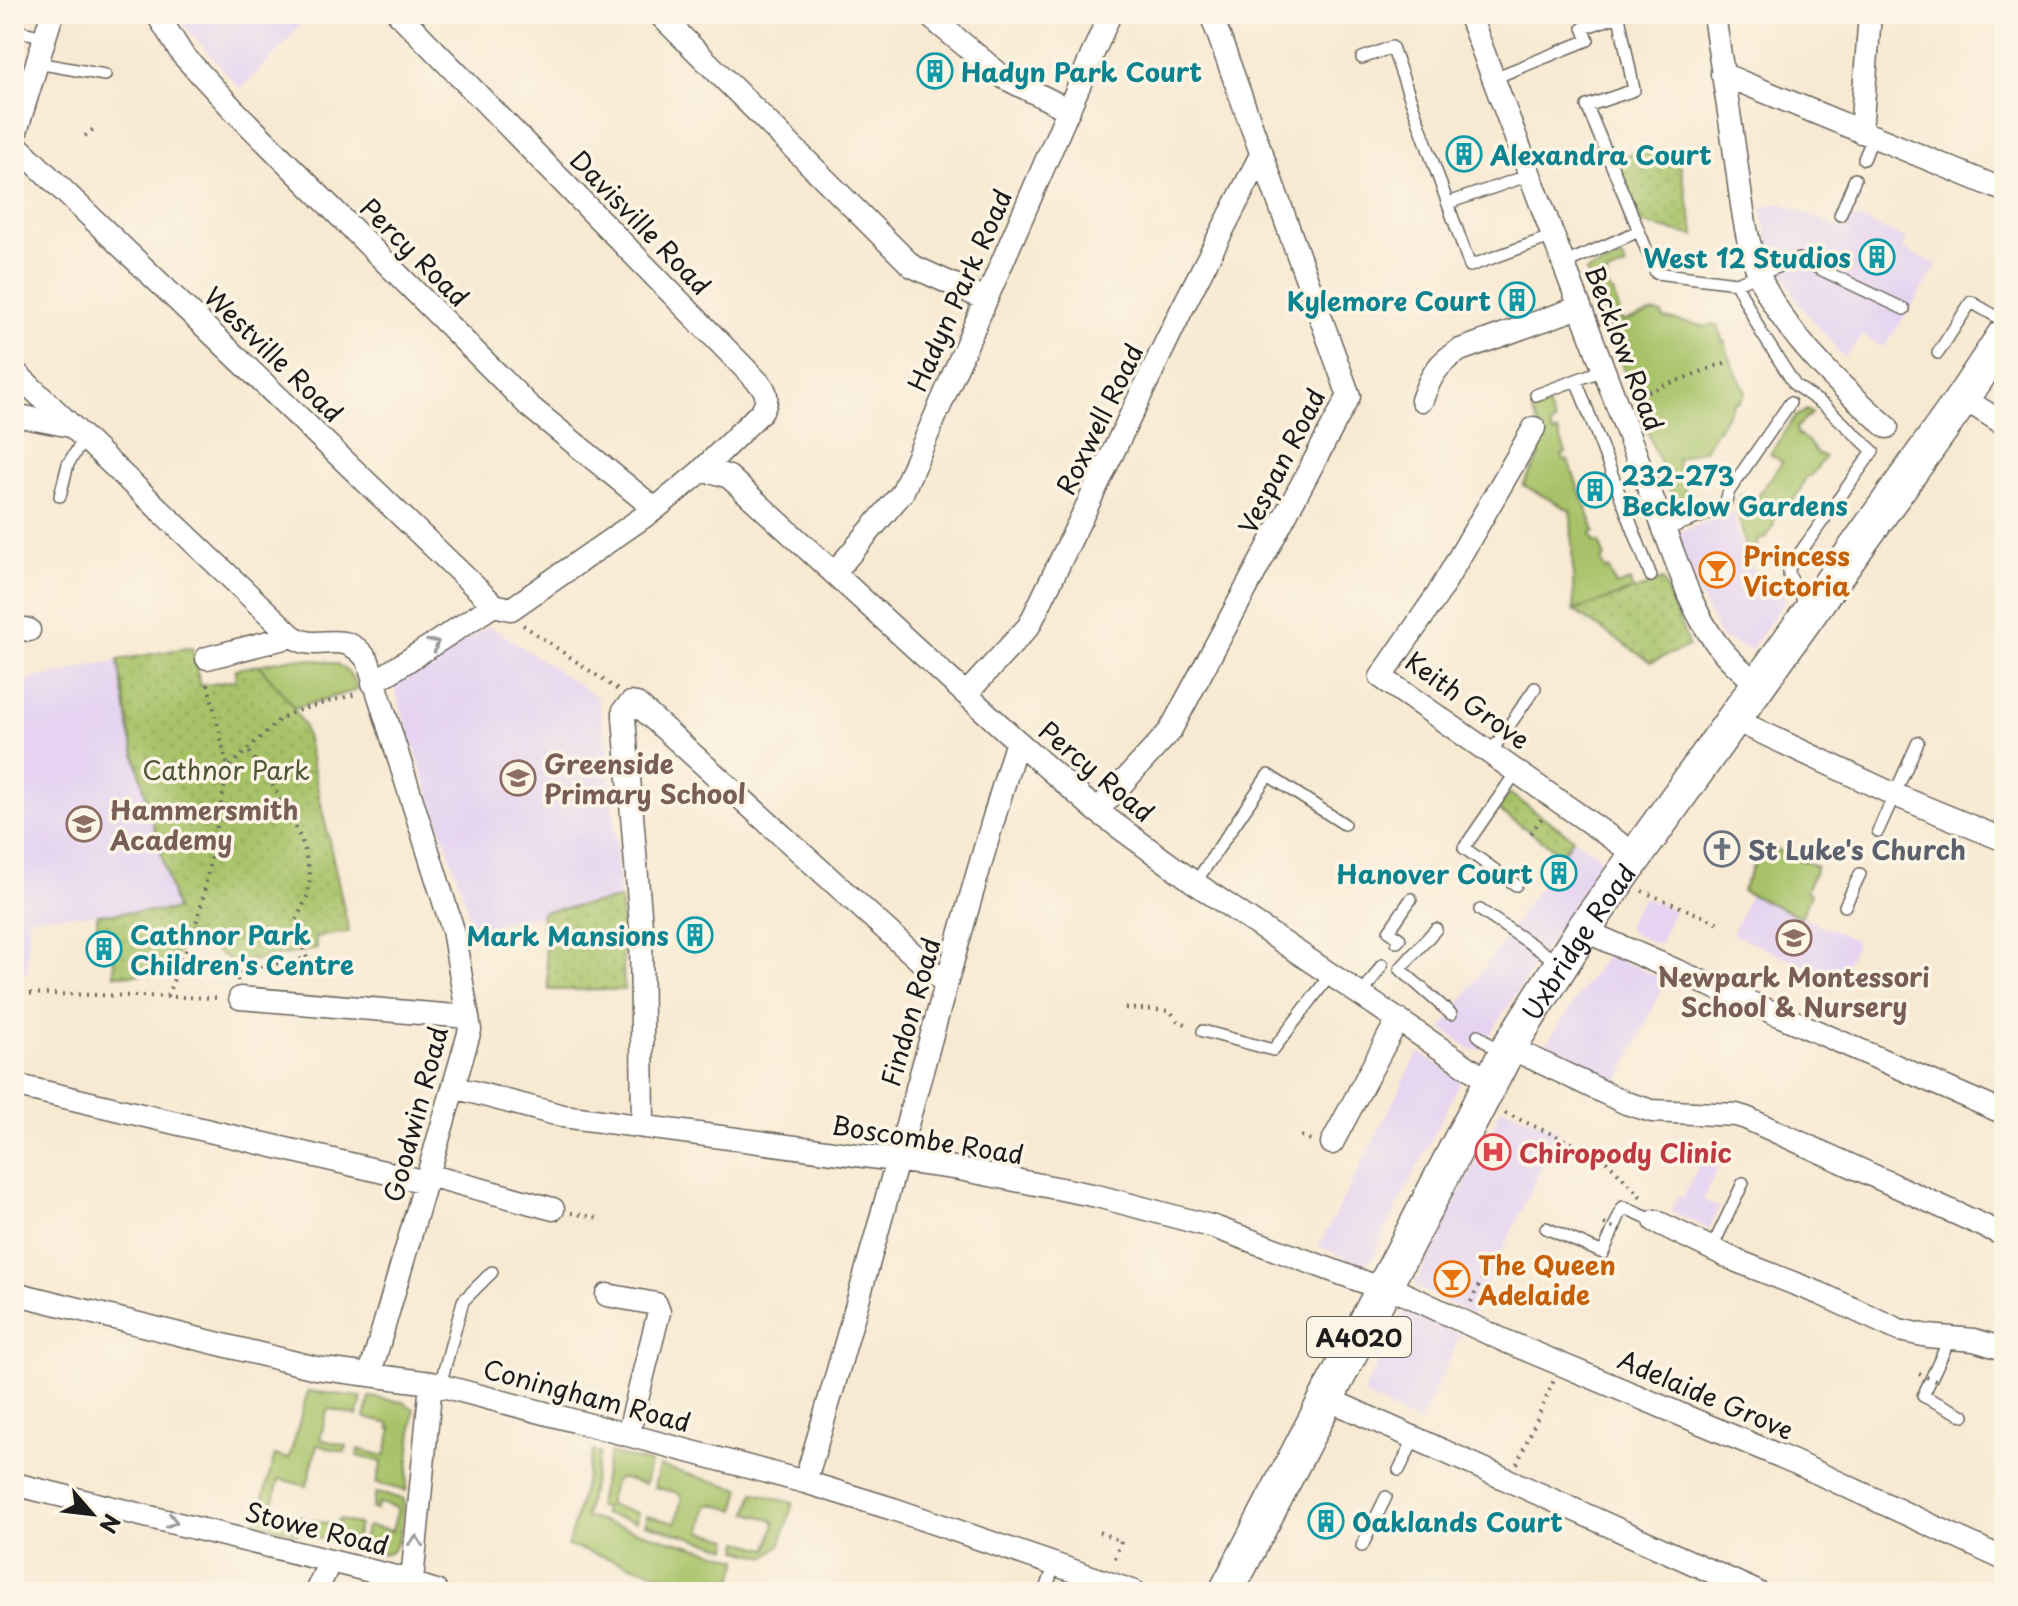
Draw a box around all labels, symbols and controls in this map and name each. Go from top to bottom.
building icon: Hadyn Park Court [916,52,954,90]
place label: Hadyn Park Court [961,52,1202,91]
building icon: Alexandra Court [1445,135,1483,173]
place label: Alexandra Court [1489,135,1712,174]
street label: Davisville Road [561,141,721,303]
street label: Hadyn Park Road [897,183,1021,397]
street label: Percy Road [352,189,478,315]
place label: West 12 Studios [1643,238,1851,277]
building icon: West 12 Studios [1858,238,1896,276]
street label: Becklow Road [1576,260,1674,436]
street label: Westville Road [195,277,353,431]
place label: Kylemore Court [1287,281,1491,320]
building icon: Kylemore Court [1498,281,1536,319]
street label: Roxwell Road [1046,337,1152,501]
street label: Vespan Road [1228,381,1334,541]
place label: 232-273 Becklow Gardens [1621,456,1848,525]
building icon: 232-273 Becklow Gardens [1576,471,1614,509]
place label: Princess Victoria [1743,536,1850,605]
bar icon: Princess Victoria [1698,551,1736,589]
one-way arrow [425,639,440,654]
street label: Keith Grove [1398,641,1538,759]
street label: Percy Road [1031,711,1163,831]
place label: Greenside Primary School [544,744,746,813]
park label: Cathnor Park [142,750,310,789]
school or university icon: Greenside Primary School [499,759,537,797]
place label: Hammersmith Academy [109,790,299,859]
school or university icon: Hammersmith Academy [65,805,103,843]
church icon: St Luke's Church [1703,830,1741,868]
place label: St Luke's Church [1748,830,1966,869]
place label: Hanover Court [1336,854,1533,893]
building icon: Hanover Court [1540,854,1578,892]
street label: Uxbridge Road [1511,855,1644,1028]
place label: Cathnor Park Children's Centre [130,915,354,984]
place label: Mark Mansions [466,916,669,955]
building icon: Mark Mansions [676,916,714,954]
school or university icon: Newpark Montessori School & Nursery [1775,919,1813,957]
building icon: Cathnor Park Children's Centre [85,930,123,968]
street label: Findon Road [870,933,950,1091]
place label: Newpark Montessori School & Nursery [1658,957,1930,1026]
street label: Goodwin Road [373,1022,457,1206]
street label: Boscombe Road [829,1105,1027,1173]
hospital icon: Chiropody Clinic [1474,1133,1512,1171]
place label: Chiropody Clinic [1519,1133,1732,1172]
place label: The Queen Adelaide [1477,1245,1616,1314]
bar icon: The Queen Adelaide [1433,1260,1471,1298]
road number: A4020 [1307,1317,1411,1357]
street label: Adelaide Grove [1612,1339,1800,1449]
street label: Coningham Road [479,1349,695,1441]
north arrow [52,1474,132,1554]
street label: Stowe Road [241,1491,393,1565]
building icon: Oaklands Court [1307,1502,1345,1540]
place label: Oaklands Court [1352,1502,1563,1541]
text: N [92,1509,130,1540]
one-way arrow [164,1511,178,1528]
one-way arrow [408,1534,425,1547]

